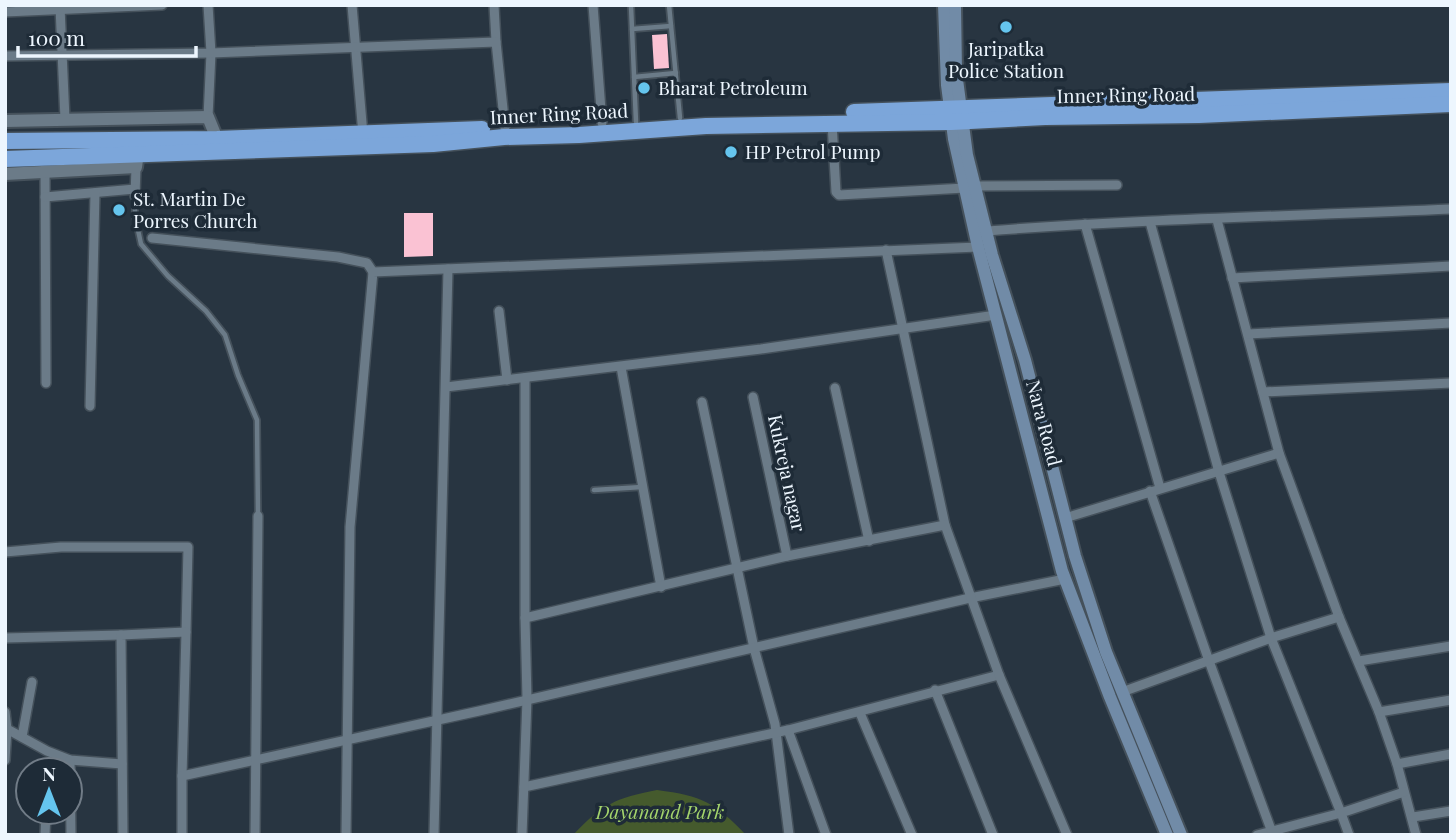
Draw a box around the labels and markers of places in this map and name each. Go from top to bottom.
marker: Jaripatka Police Station [998,19,1014,35]
place label: Jaripatka Police Station [948,35,1065,83]
place label: Bharat Petroleum [658,74,808,100]
marker: Bharat Petroleum [636,80,652,96]
place label: HP Petrol Pump [745,138,881,164]
marker: HP Petrol Pump [723,144,739,160]
place label: St. Martin De Porres Church [133,185,257,233]
marker: St. Martin De Porres Church [111,202,127,218]

